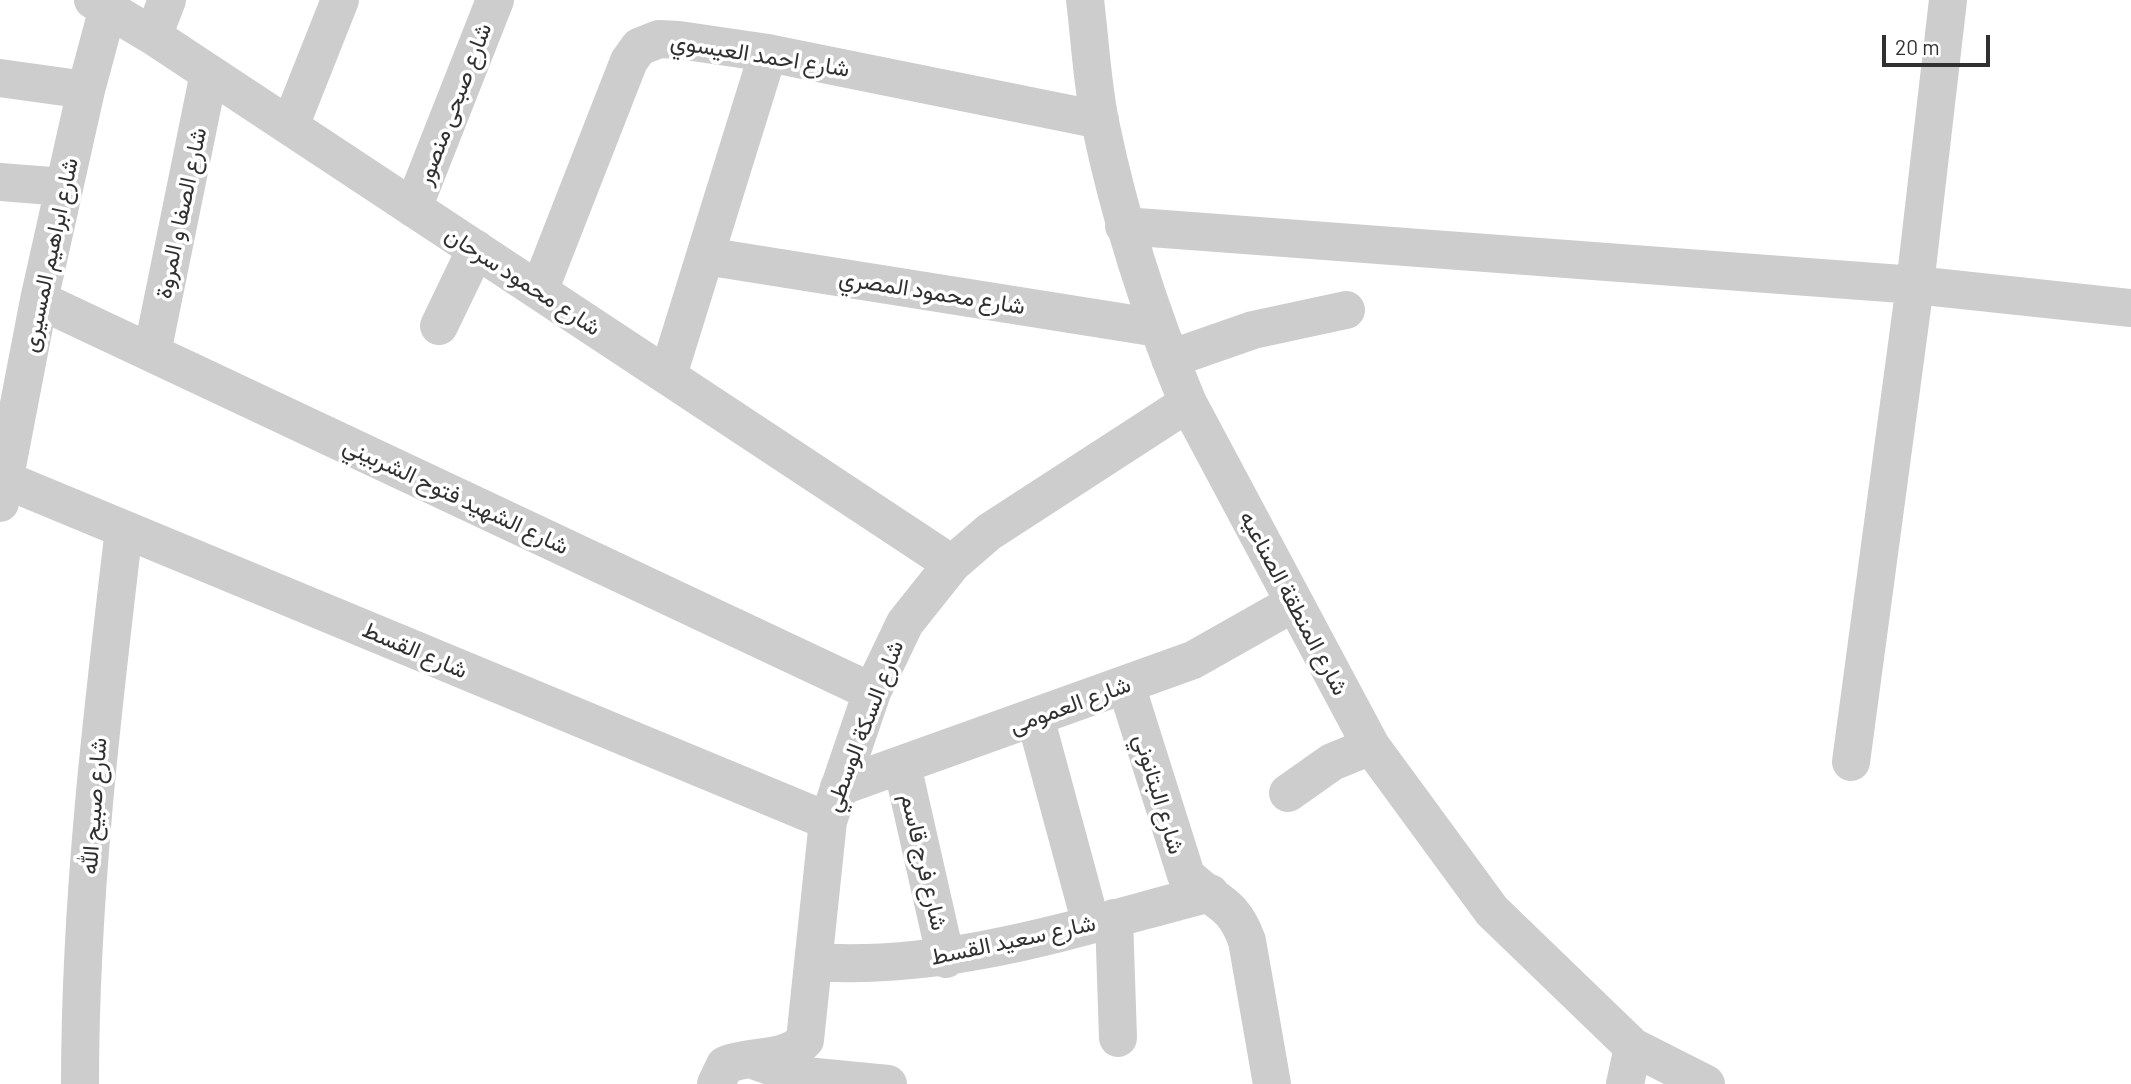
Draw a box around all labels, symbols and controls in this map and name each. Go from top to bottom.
street label: شارع صبحى منصور [410,19,498,189]
scale bar [1886,21,1994,65]
street label: شارع احمد العيسوي [668,27,852,83]
text: 20 m [1895,34,1940,59]
street label: شارع الصفا و المروة [149,125,213,301]
street label: شارع ابراهيم المسيرى [16,155,84,355]
street label: شارع محمود سرحان [440,220,606,342]
street label: شارع محمود المصري [837,264,1027,320]
street label: شارع الشهيد فتوح الشربيني [339,432,573,560]
street label: شارع المنطقة الصناعيه [1234,506,1354,700]
street label: شارع القسط [358,616,472,684]
street label: شارع السكة الوسطي [819,636,909,816]
street label: شارع العمومى [1006,670,1134,740]
street label: شارع البتانوني [1128,731,1190,857]
street label: شارع صبيح الله [75,737,113,875]
street label: شارع فرج قاسم [895,791,953,933]
street label: شارع سعيد القسط [928,909,1098,971]

